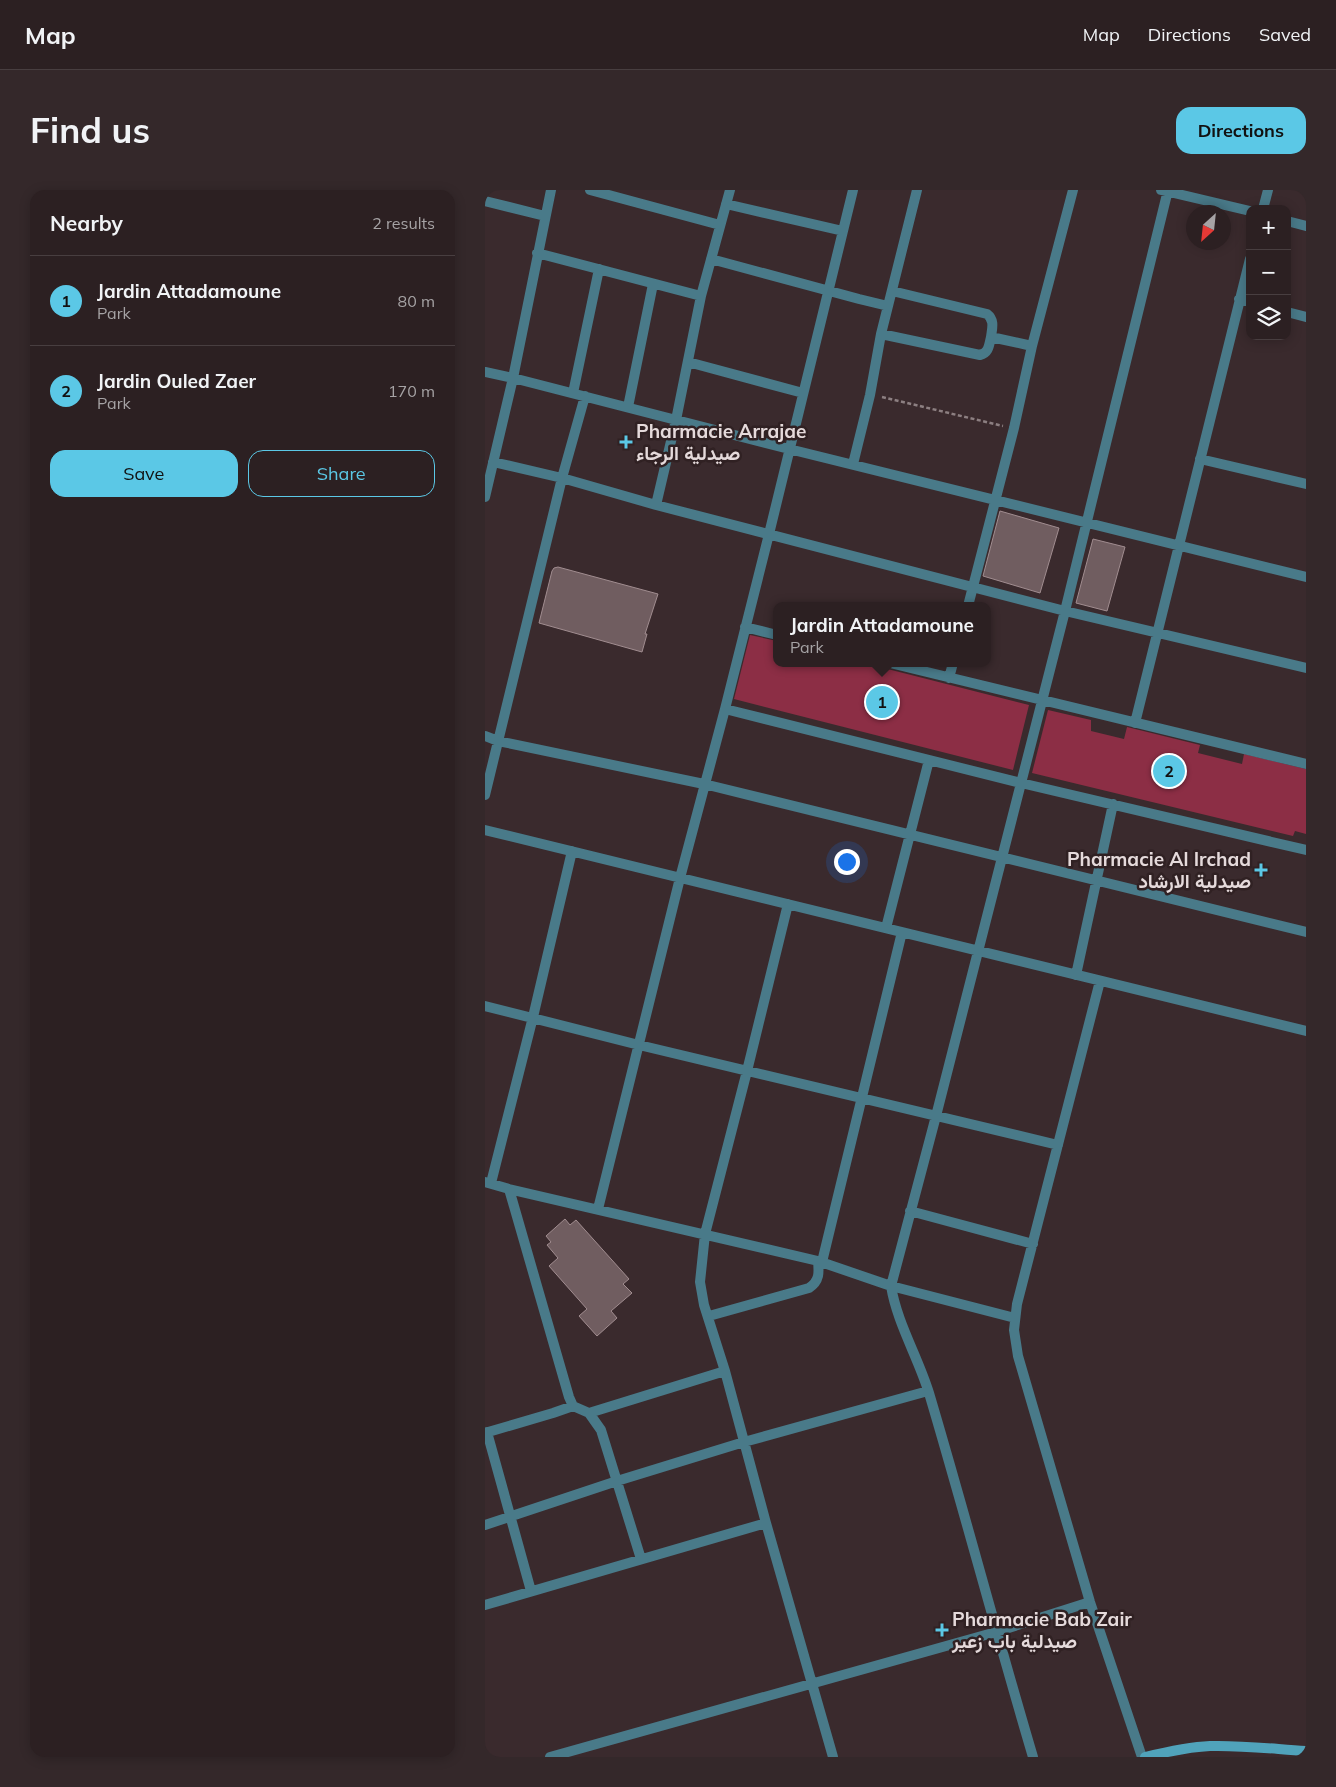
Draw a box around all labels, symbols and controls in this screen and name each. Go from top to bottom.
text: Map [25,20,76,50]
text: Map [1083,23,1120,46]
text: Directions [1148,23,1231,46]
text: Saved [1259,23,1311,46]
button: Directions [1176,107,1306,154]
text: Find us [30,108,150,152]
north arrow [1186,205,1231,250]
map controls [1246,205,1291,340]
button: + [1246,205,1291,250]
text: Nearby [50,210,123,236]
text: 2 results [372,213,435,233]
button: − [1246,250,1291,295]
text: Jardin Attadamoune [97,279,281,303]
text: 1 [61,291,71,311]
text: 80 m [398,291,435,311]
button: layers [1246,295,1291,340]
text: Park [97,303,131,323]
text: Jardin Ouled Zaer [97,369,256,393]
text: 2 [61,381,71,401]
text: 170 m [388,381,435,401]
text: Park [97,393,131,413]
place label: Pharmacie Arrajae صيدلية الرجاء [636,419,806,466]
marker: Pharmacie Arrajae صيدلية الرجاء [620,436,632,448]
button: Save [50,450,238,497]
button: Share [248,450,435,497]
popup [773,602,991,667]
text: Jardin Attadamoune [790,613,974,637]
text: Park [790,637,824,657]
pin: 1 [866,683,898,721]
pin: 2 [1153,752,1185,790]
place label: Pharmacie Al Irchad صيدلية الارشاد [1067,847,1251,894]
your location [834,849,860,875]
marker: Pharmacie Al Irchad صيدلية الارشاد [1255,864,1267,876]
place label: Pharmacie Bab Zair صيدلية باب زعير [951,1607,1132,1654]
marker: Pharmacie Bab Zair صيدلية باب زعير [936,1624,948,1636]

